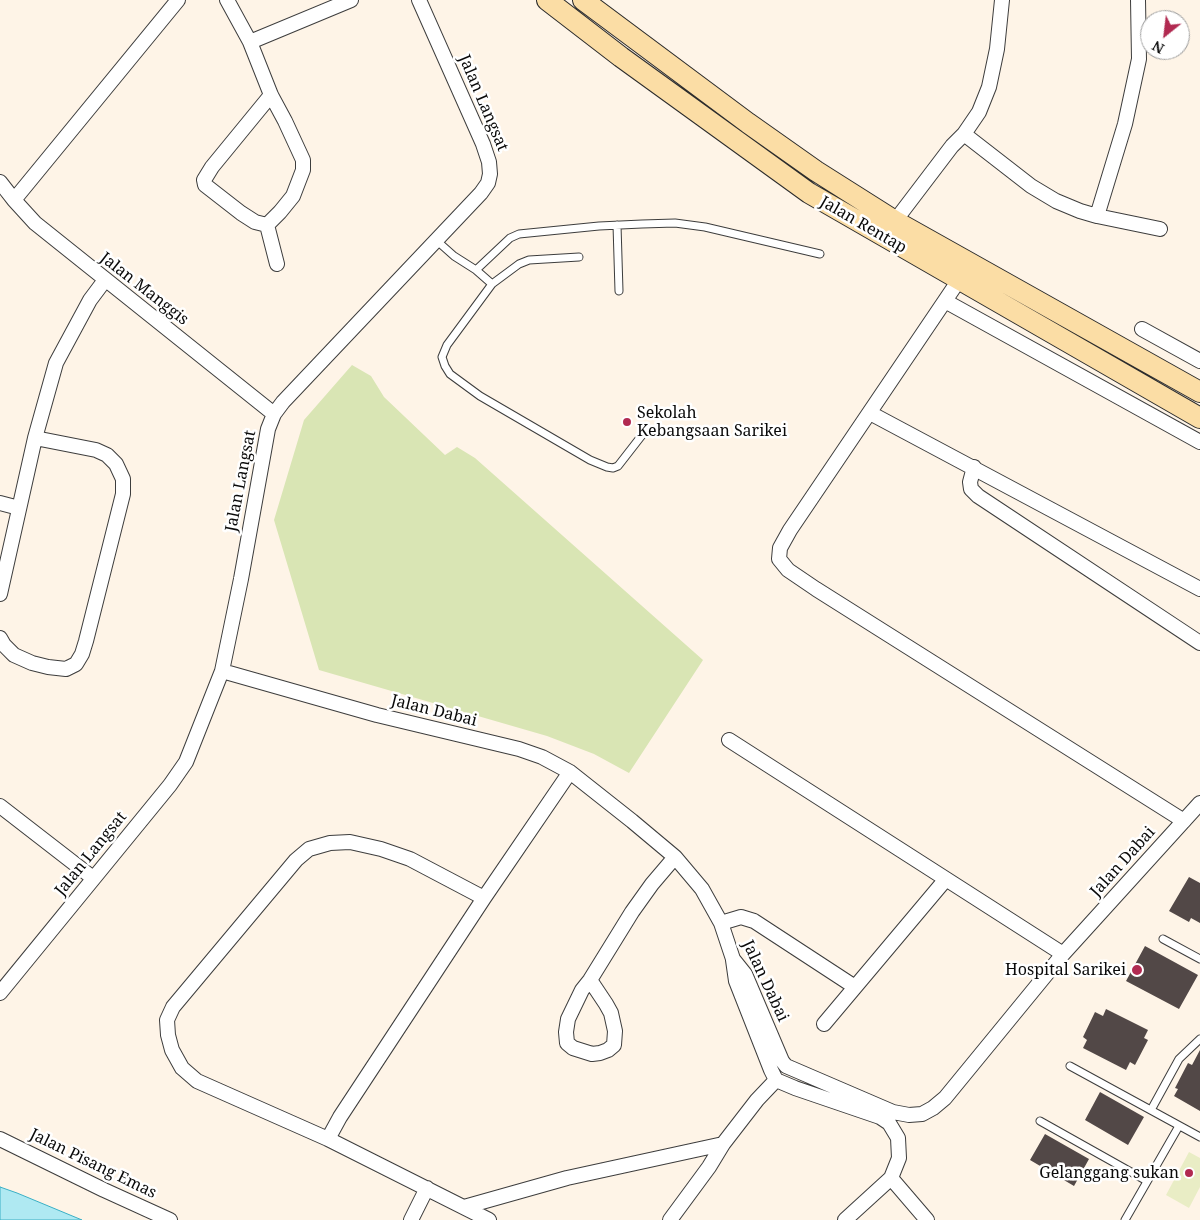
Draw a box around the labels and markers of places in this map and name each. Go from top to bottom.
place label: Sekolah Kebangsaan Sarikei [637,403,787,441]
marker: Sekolah Kebangsaan Sarikei [621,416,633,428]
place label: Hospital Sarikei [1005,960,1126,980]
marker: Hospital Sarikei [1130,963,1144,977]
place label: Gelanggang sukan [1039,1163,1179,1183]
marker: Gelanggang sukan [1183,1167,1195,1179]

